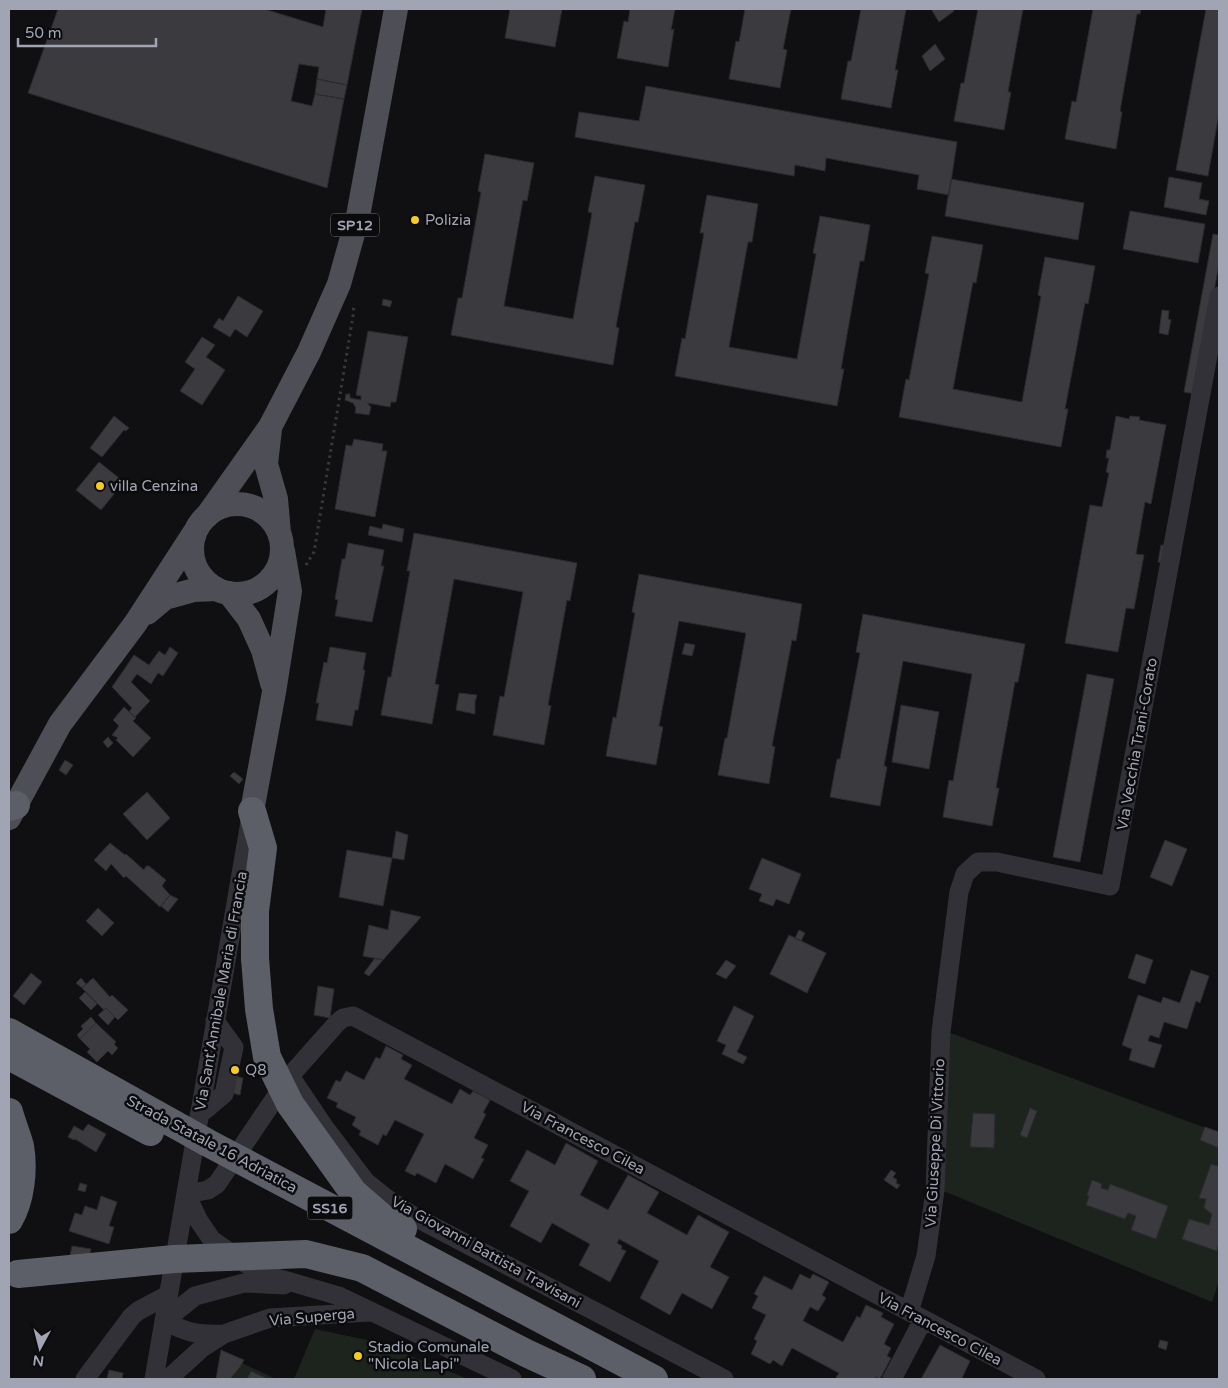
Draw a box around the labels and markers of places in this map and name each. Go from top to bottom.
place label: Polizia [425,211,471,229]
marker: Polizia [409,214,421,226]
place label: villa Cenzina [110,477,198,495]
marker: villa Cenzina [94,480,106,492]
place label: Q8 [245,1061,267,1079]
marker: Q8 [229,1064,241,1076]
place label: Stadio Comunale "Nicola Lapi" [368,1338,489,1373]
marker: Stadio Comunale "Nicola Lapi" [352,1350,364,1362]

